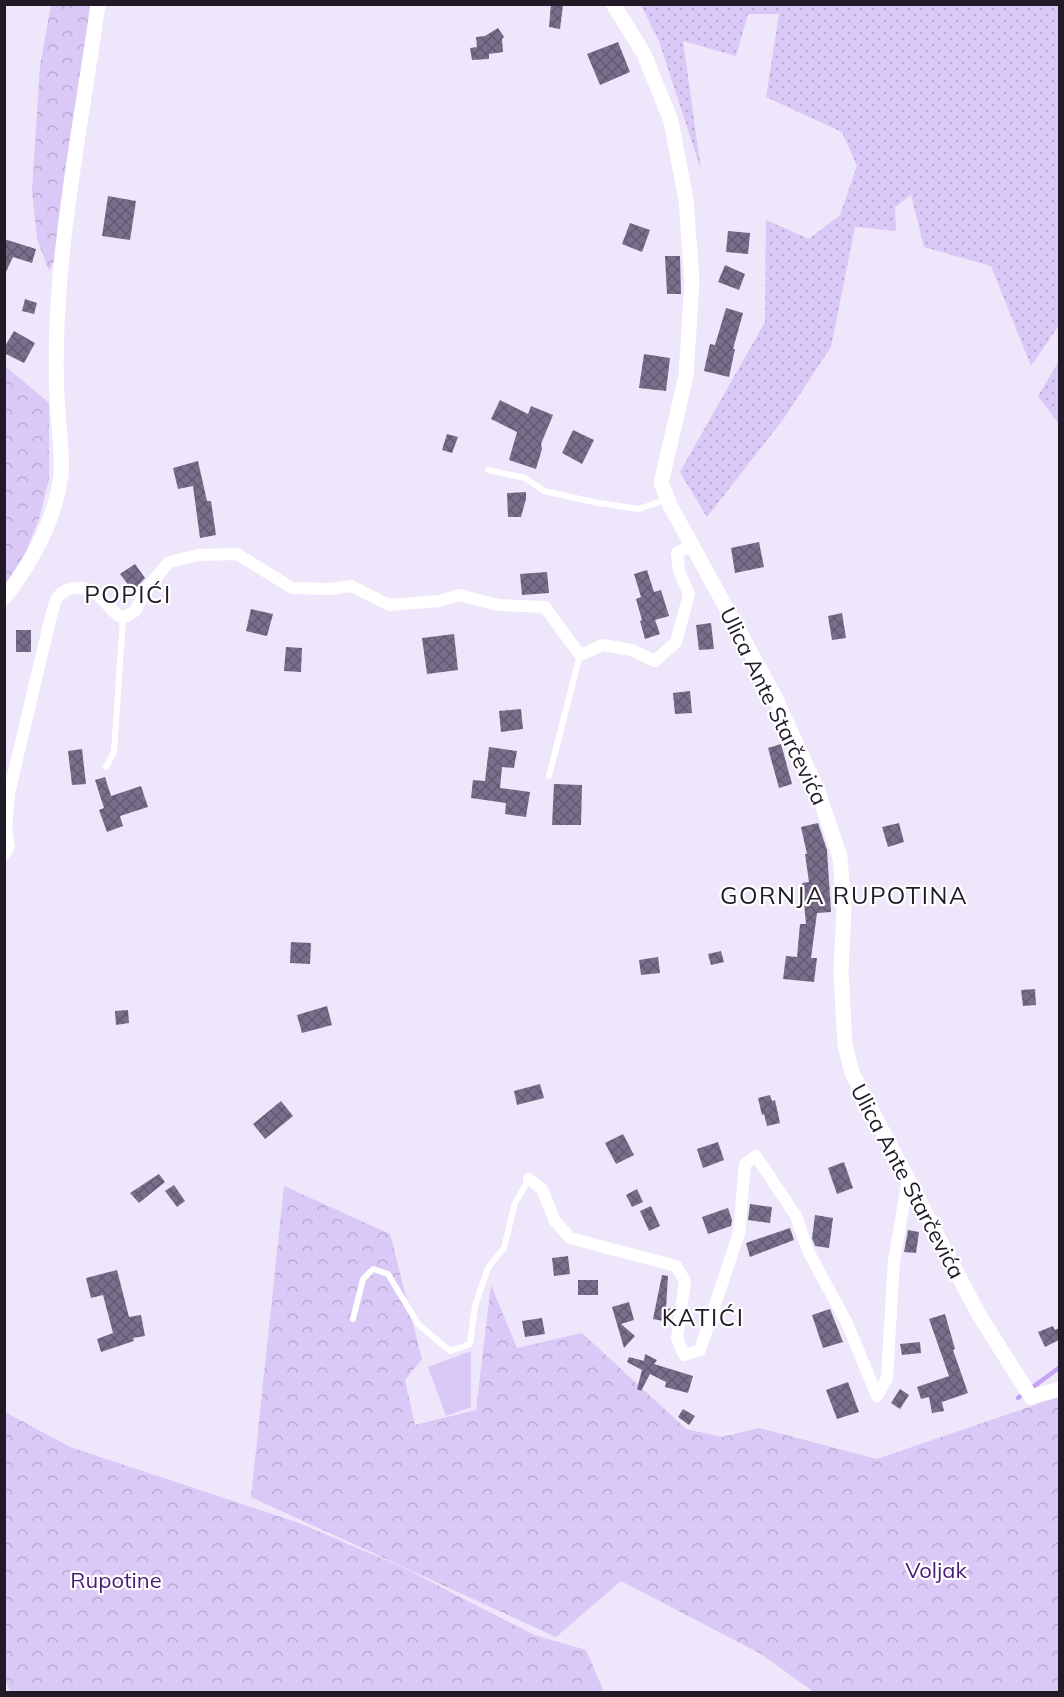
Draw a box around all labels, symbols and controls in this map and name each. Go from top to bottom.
district label: POPIĆI [84,579,172,609]
street label: Ulica Ante Starčevića [714,603,834,809]
district label: GORNJA RUPOTINA [720,880,968,910]
street label: Ulica Ante Starčevića [845,1079,971,1283]
district label: KATIĆI [662,1302,744,1332]
park label: Voljak [905,1556,967,1584]
park label: Rupotine [70,1566,162,1594]

